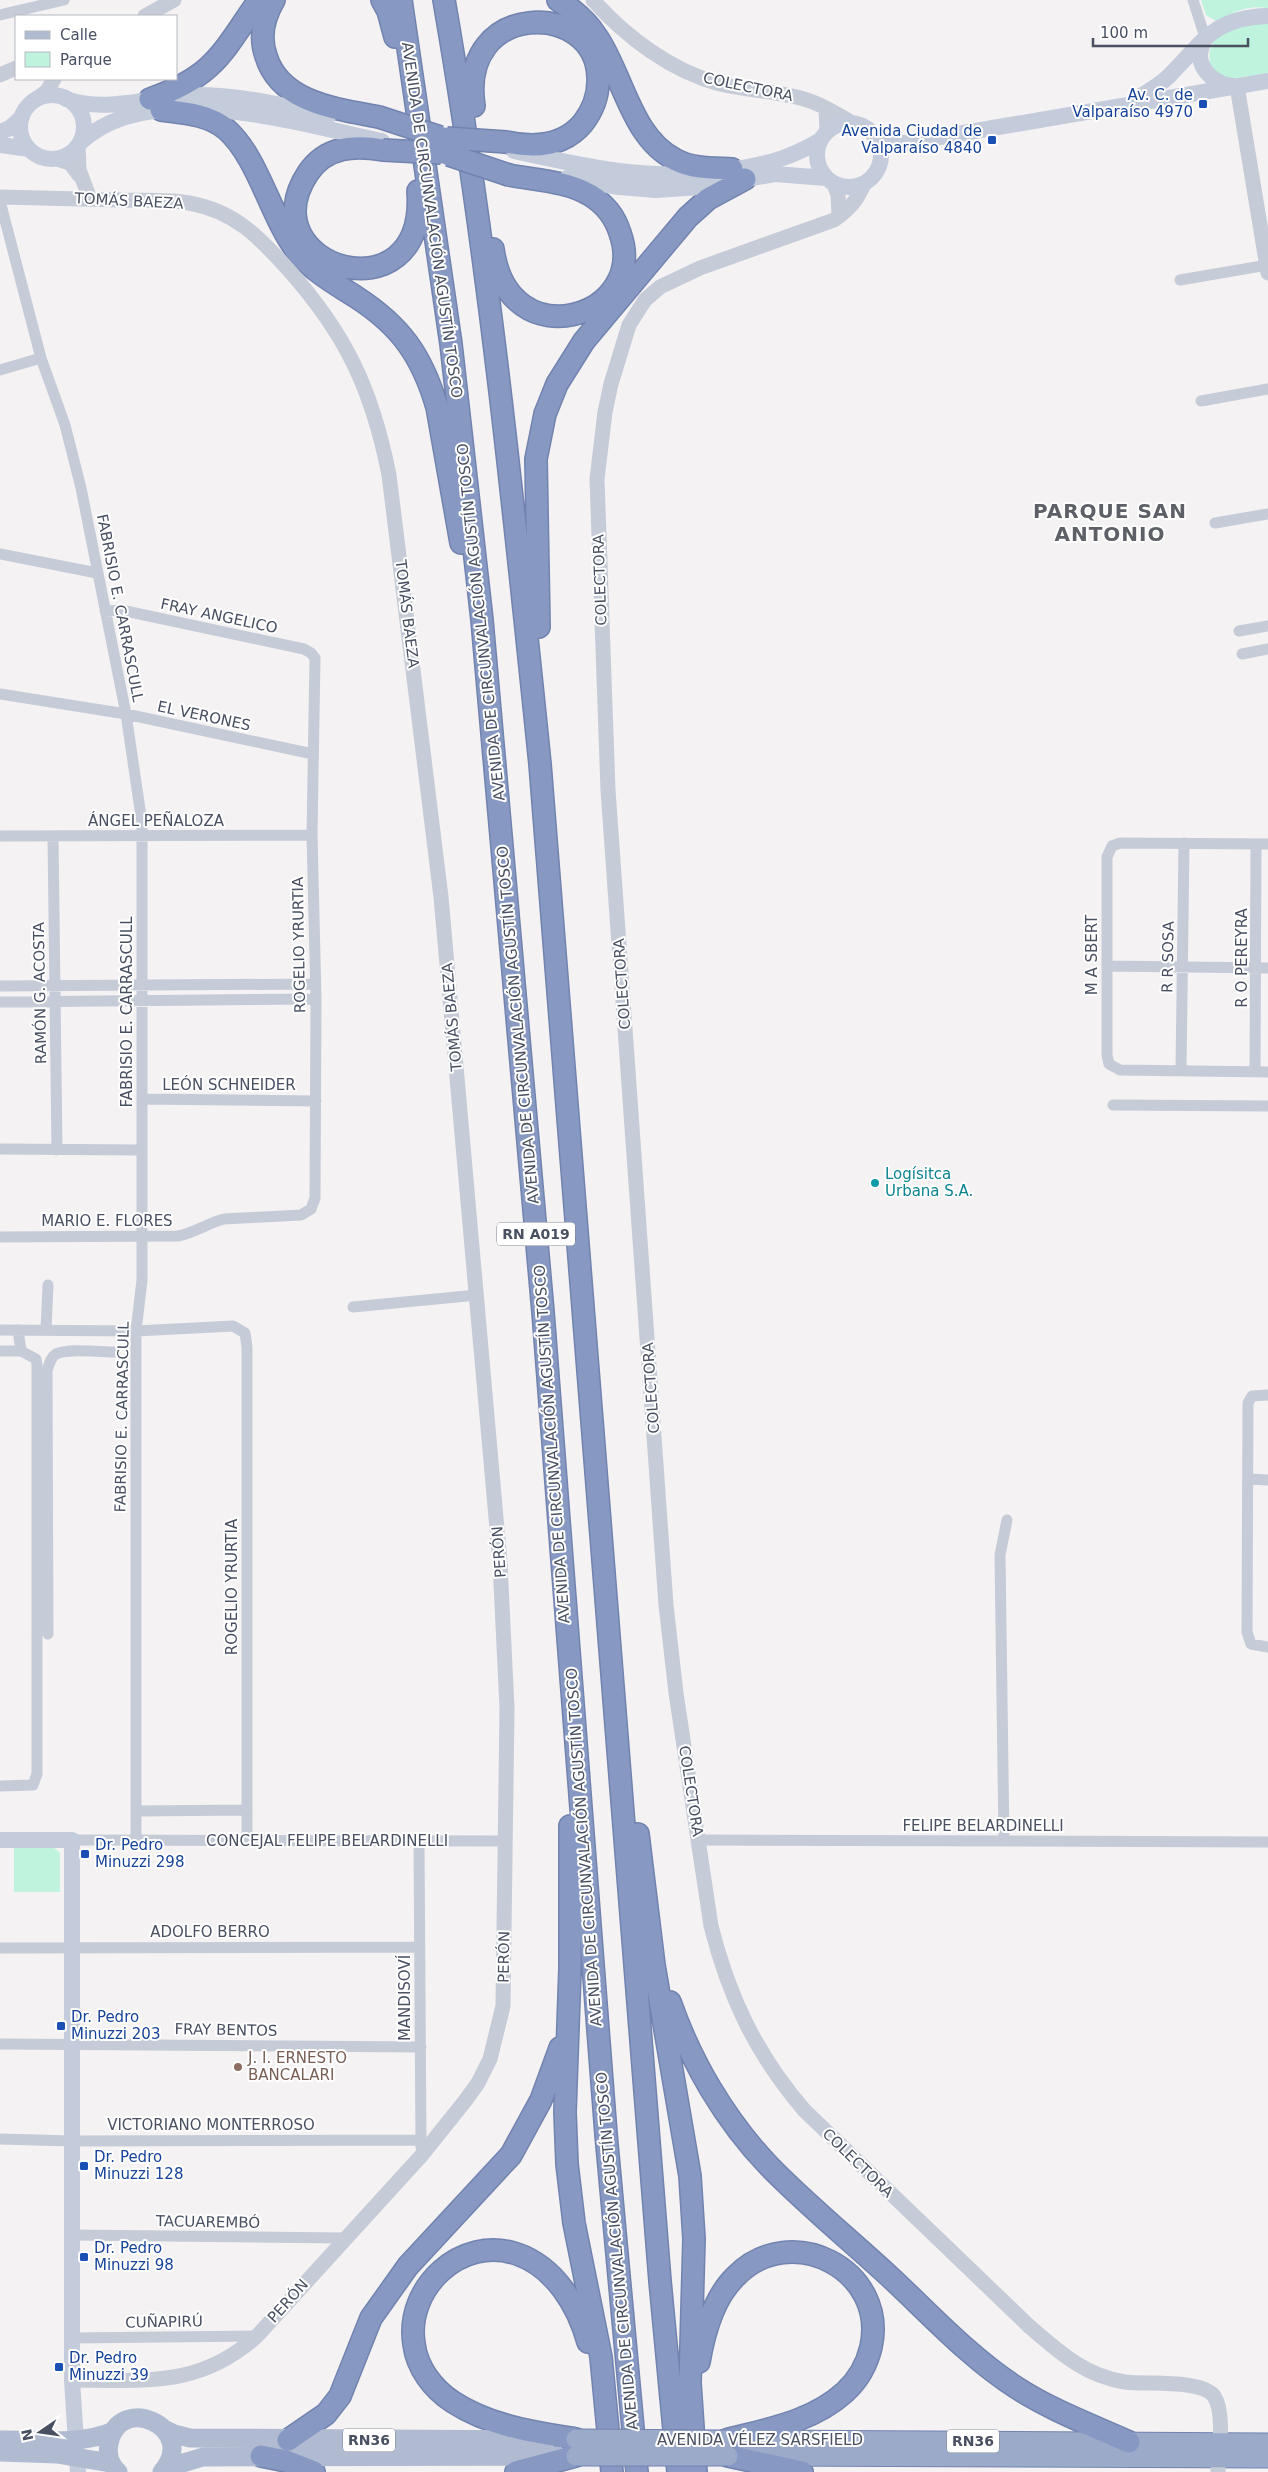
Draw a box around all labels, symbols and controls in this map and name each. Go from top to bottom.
legend [15,15,178,80]
scale bar [1093,15,1248,47]
text: 100 m [1100,24,1148,42]
text: Calle [60,26,97,44]
street label: AVENIDA DE CIRCUNVALACIÓN AGUSTÍN TOSCO [398,41,467,399]
text: Parque [60,51,112,69]
street label: COLECTORA [701,69,795,105]
place label: Av. C. de Valparaíso 4970 [1072,86,1193,121]
marker: Av. C. de Valparaíso 4970 [1197,98,1209,110]
place label: Avenida Ciudad de Valparaíso 4840 [841,122,982,157]
marker: Avenida Ciudad de Valparaíso 4840 [986,134,998,146]
street label: TOMÁS BAEZA [73,188,185,213]
street label: AVENIDA DE CIRCUNVALACIÓN AGUSTÍN TOSCO [452,442,509,802]
district label: PARQUE SAN ANTONIO [1033,499,1187,546]
street label: FABRISIO E. CARRASCULL [93,512,147,704]
street label: COLECTORA [589,533,611,626]
street label: TOMÁS BAEZA [391,558,424,670]
street label: FRAY ANGELICO [159,595,279,637]
street label: EL VERONES [156,697,252,735]
street label: ÁNGEL PEÑALOZA [88,811,225,830]
street label: AVENIDA DE CIRCUNVALACIÓN AGUSTÍN TOSCO [492,845,543,1205]
street label: ROGELIO YRURTIA [289,876,309,1013]
street label: R O PEREYRA [1233,908,1251,1008]
street label: M A SBERT [1083,914,1101,995]
street label: FABRISIO E. CARRASCULL [118,916,136,1108]
street label: R R SOSA [1158,920,1178,993]
street label: RAMÓN G. ACOSTA [29,921,50,1064]
street label: COLECTORA [610,937,634,1030]
street label: TOMÁS BAEZA [437,961,466,1073]
street label: LEÓN SCHNEIDER [162,1075,296,1094]
place label: Logísitca Urbana S.A. [885,1165,973,1200]
marker: Logísitca Urbana S.A. [869,1177,881,1189]
street label: MARIO E. FLORES [41,1212,173,1230]
road number: RN A019 [497,1222,575,1246]
street label: AVENIDA DE CIRCUNVALACIÓN AGUSTÍN TOSCO [529,1264,574,1624]
street label: FABRISIO E. CARRASCULL [111,1321,133,1513]
street label: COLECTORA [639,1341,663,1434]
street label: ROGELIO YRURTIA [223,1518,241,1655]
street label: PERÓN [487,1525,510,1579]
street label: AVENIDA DE CIRCUNVALACIÓN AGUSTÍN TOSCO [561,1667,606,2027]
street label: COLECTORA [675,1744,707,1838]
street label: FELIPE BELARDINELLI [902,1817,1064,1835]
street label: CONCEJAL FELIPE BELARDINELLI [206,1832,448,1850]
place label: Dr. Pedro Minuzzi 298 [95,1836,184,1871]
marker: Dr. Pedro Minuzzi 298 [79,1848,91,1860]
street label: ADOLFO BERRO [150,1923,270,1941]
street label: PERÓN [494,1931,513,1983]
street label: MANDISOVÍ [395,1955,414,2041]
place label: Dr. Pedro Minuzzi 203 [71,2008,160,2043]
marker: Dr. Pedro Minuzzi 203 [55,2020,67,2032]
street label: FRAY BENTOS [174,2020,278,2040]
place label: J. I. ERNESTO BANCALARI [247,2049,347,2084]
marker: J. I. ERNESTO BANCALARI [232,2061,244,2073]
street label: AVENIDA DE CIRCUNVALACIÓN AGUSTÍN TOSCO [591,2071,642,2431]
street label: VICTORIANO MONTERROSO [107,2116,315,2134]
street label: COLECTORA [819,2125,898,2202]
place label: Dr. Pedro Minuzzi 128 [94,2148,183,2183]
marker: Dr. Pedro Minuzzi 128 [78,2160,90,2172]
street label: TACUAREMBÓ [155,2211,260,2232]
place label: Dr. Pedro Minuzzi 98 [94,2239,174,2274]
marker: Dr. Pedro Minuzzi 98 [78,2251,90,2263]
street label: PERÓN [263,2275,312,2326]
street label: CUÑAPIRÚ [125,2311,203,2332]
place label: Dr. Pedro Minuzzi 39 [69,2349,149,2384]
marker: Dr. Pedro Minuzzi 39 [53,2361,65,2373]
north arrow [15,2407,65,2457]
text: N [18,2427,36,2442]
road number: RN36 [343,2428,395,2452]
street label: AVENIDA VÉLEZ SARSFIELD [657,2430,863,2449]
road number: RN36 [947,2430,999,2452]

